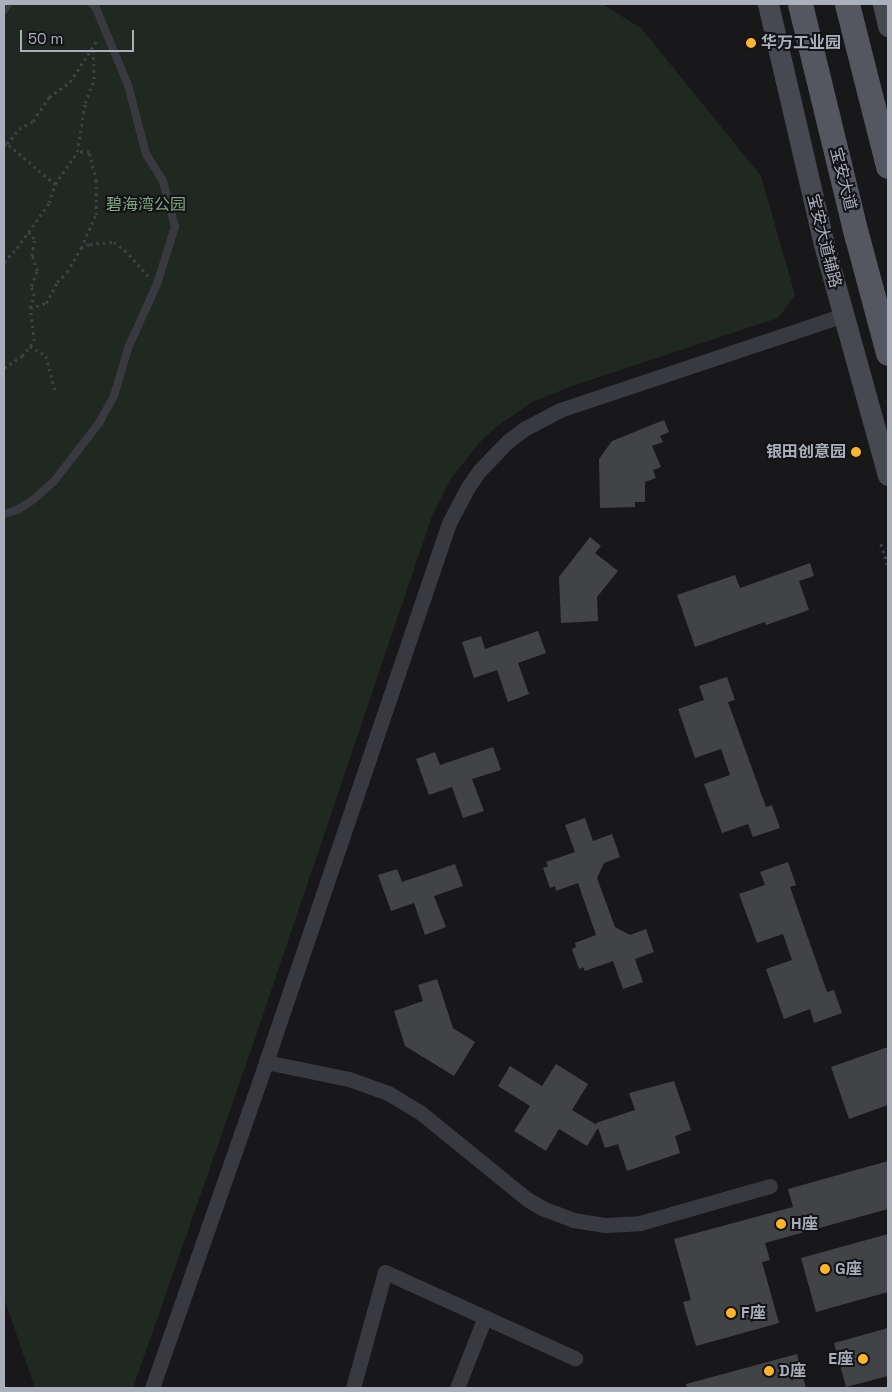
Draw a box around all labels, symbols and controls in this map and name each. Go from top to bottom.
scale bar [22,20,136,52]
text: 50 m [28,29,63,48]
place label: 华万工业园 [761,33,841,53]
marker: 华万工业园 [745,37,757,49]
street label: 宝安大道 [826,146,860,212]
street label: 宝安大道辅路 [803,192,845,290]
park label: 碧海湾公园 [106,195,186,215]
place label: 银田创意园 [766,442,846,462]
marker: 银田创意园 [850,446,862,458]
place label: H座 [791,1214,817,1234]
marker: H座 [775,1218,787,1230]
place label: G座 [835,1259,862,1279]
marker: G座 [819,1263,831,1275]
place label: F座 [741,1303,766,1323]
marker: F座 [725,1307,737,1319]
place label: E座 [828,1349,853,1369]
marker: E座 [857,1353,869,1365]
place label: D座 [779,1361,806,1381]
marker: D座 [763,1365,775,1377]

